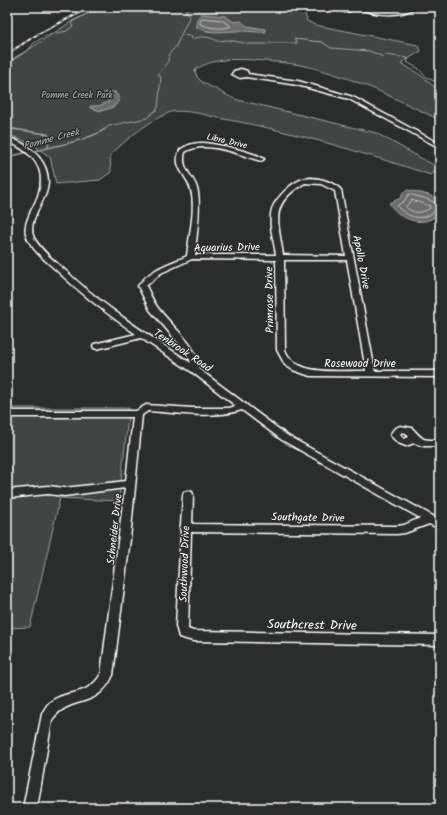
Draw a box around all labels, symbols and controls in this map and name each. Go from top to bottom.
park label: Pomme Creek Park [41,88,114,103]
water label: Pomme Creek [21,123,82,154]
street label: Libra Drive [205,130,249,153]
street label: Apollo Drive [347,234,375,291]
street label: Aquarius Drive [194,238,260,258]
street label: Primrose Drive [260,266,280,333]
street label: Tenbrook Road [149,324,216,378]
street label: Rosewood Drive [324,355,396,373]
street label: Schneider Drive [102,493,128,566]
street label: Southgate Drive [271,508,345,528]
street label: Southwood Drive [175,525,195,603]
street label: Southcrest Drive [267,614,357,637]

